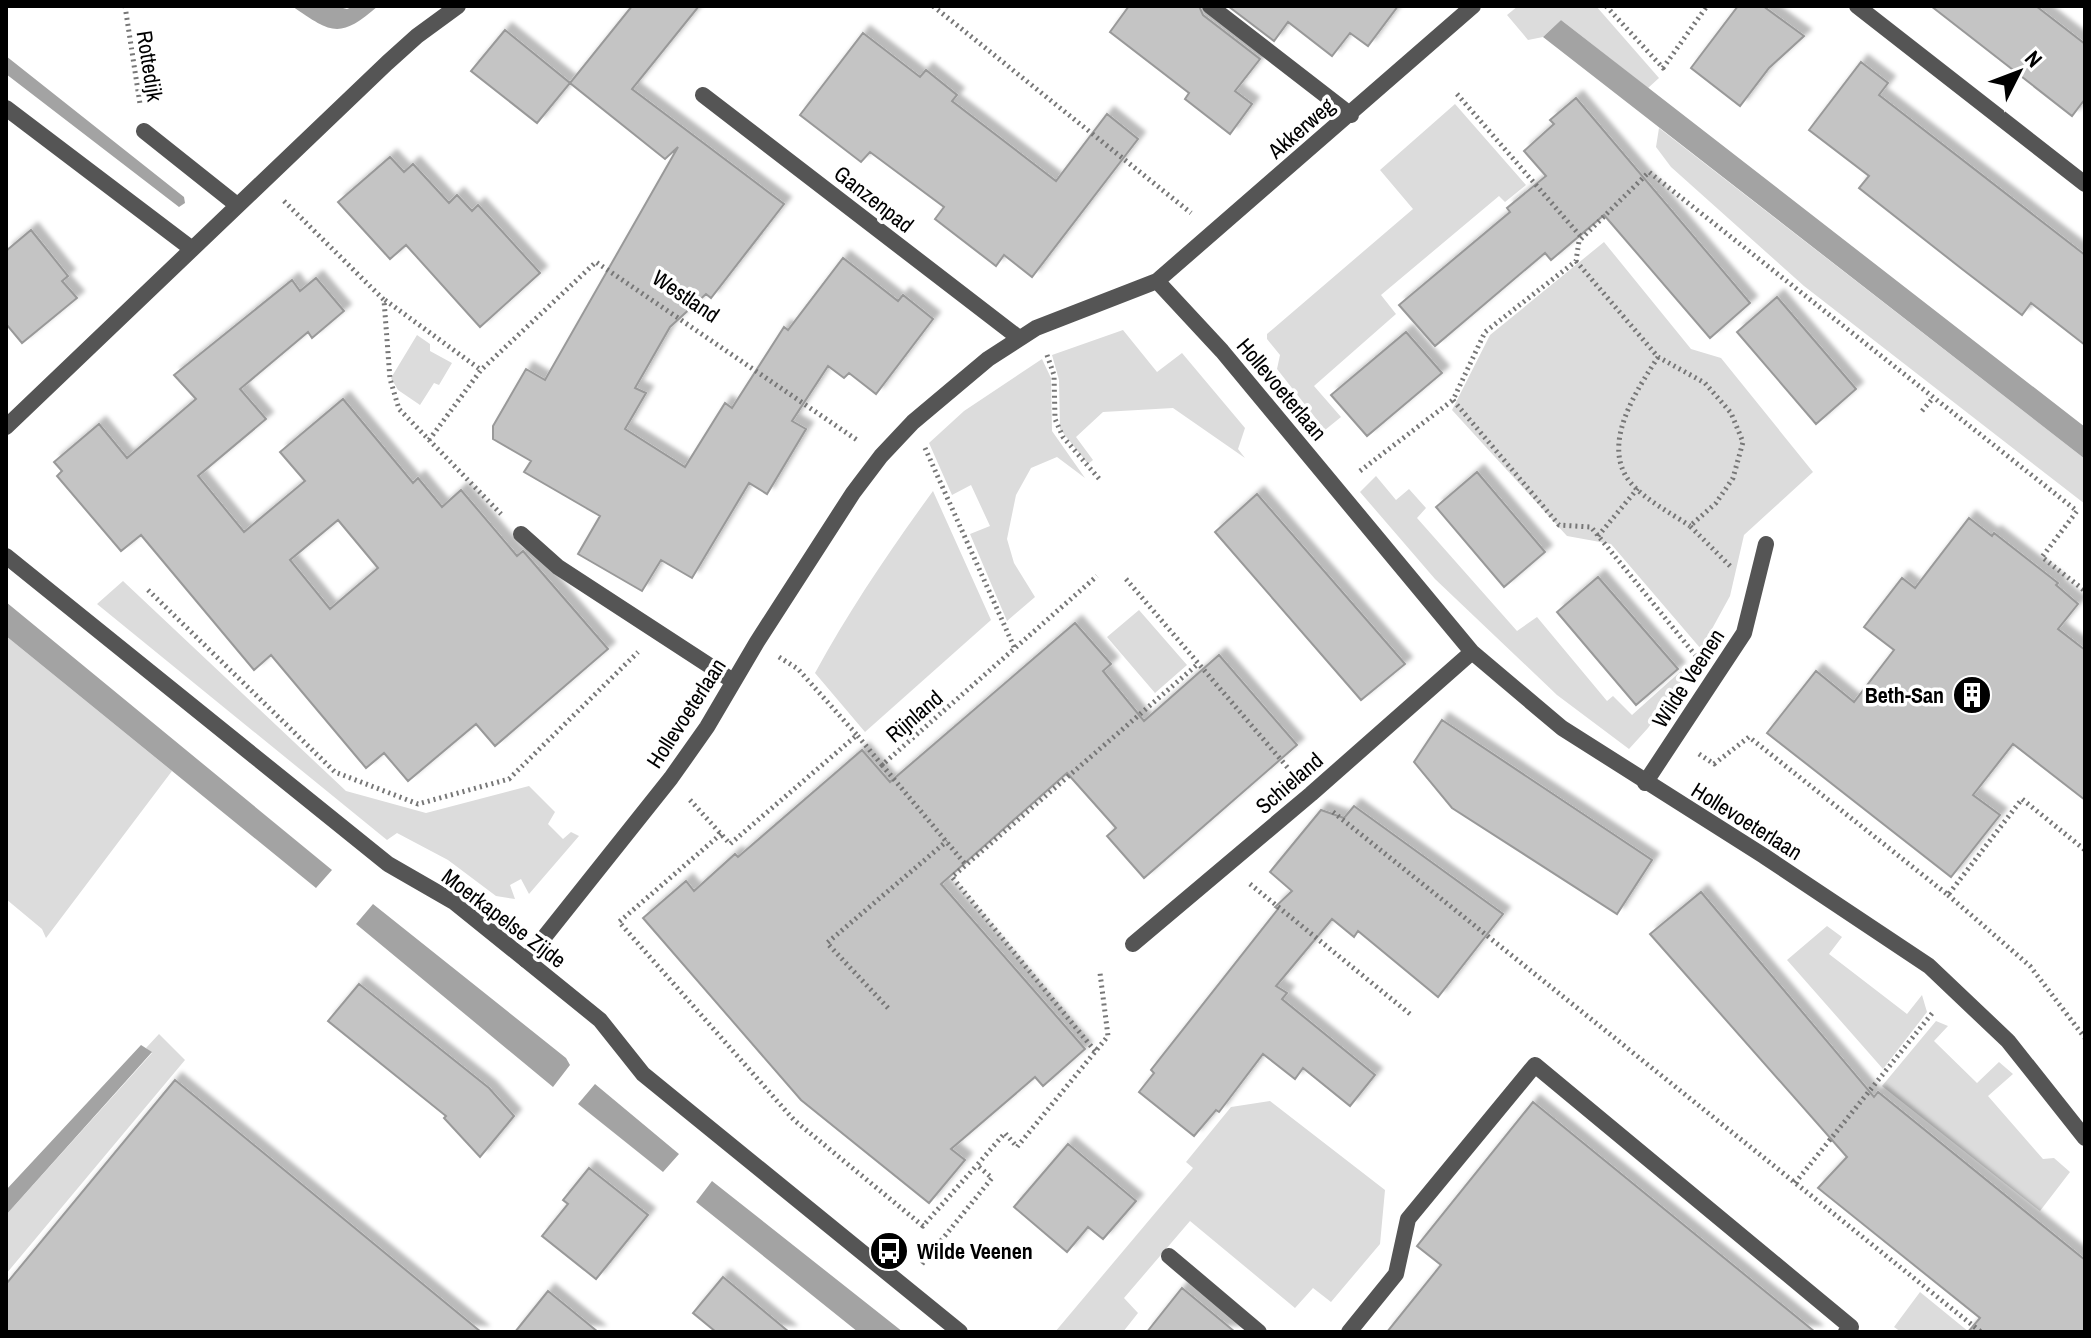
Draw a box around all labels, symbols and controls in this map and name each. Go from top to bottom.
street label: Rottedijk [130,28,171,104]
north arrow [1979,32,2059,112]
text: N [2018,44,2049,73]
street label: Akkerweg [1261,91,1341,166]
street label: Ganzenpad [828,158,920,240]
street label: Westland [647,263,725,329]
street label: Hollevoeterlaan [1230,331,1334,447]
street label: Wilde Veenen [1645,623,1731,733]
street label: Hollevoeterlaan [639,652,733,774]
building icon: Beth-San [1951,674,1993,716]
place label: Beth-San [1865,680,1944,710]
street label: Rijnland [879,683,949,749]
street label: Schieland [1249,745,1329,821]
street label: Hollevoeterlaan [1686,775,1808,867]
street label: Moerkapelse Zijde [436,861,572,975]
bus stop icon: Wilde Veenen [868,1230,910,1272]
place label: Wilde Veenen [917,1236,1033,1266]

